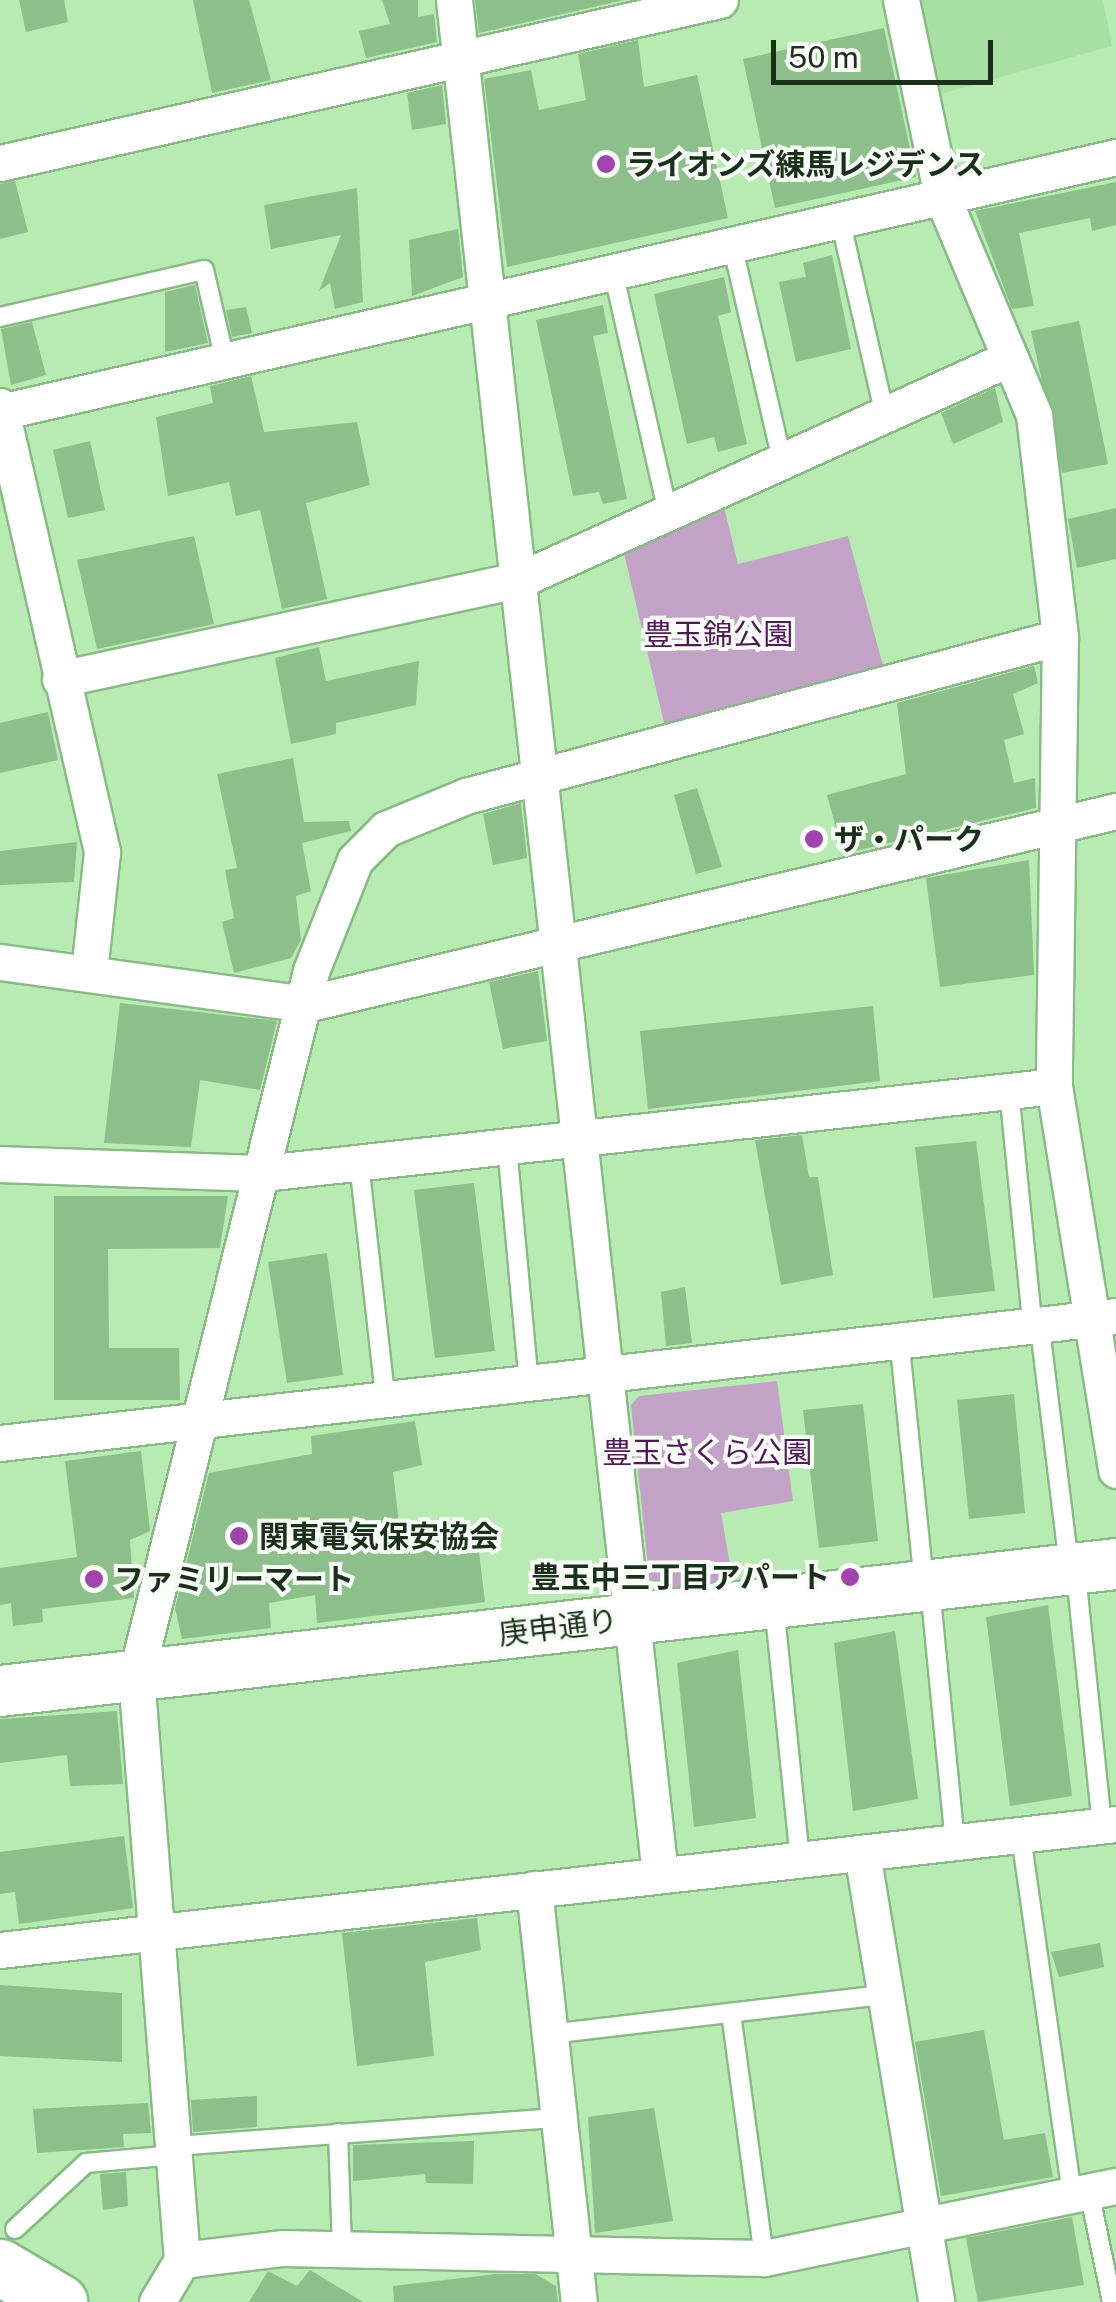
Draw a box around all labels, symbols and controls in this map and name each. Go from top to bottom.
scale bar [776,20,998,82]
text: 50 m [788,39,859,75]
place label: ライオンズ練馬レジデンス [626,146,986,182]
marker: ライオンズ練馬レジデンス [595,153,617,175]
park label: 豊玉錦公園 [643,616,793,652]
place label: ザ・パーク [834,821,984,857]
marker: ザ・パーク [803,828,825,850]
park label: 豊玉さくら公園 [602,1434,812,1470]
place label: 関東電気保安協会 [259,1518,499,1554]
marker: 関東電気保安協会 [228,1525,250,1547]
place label: 豊玉中三丁目アパート [530,1559,830,1595]
place label: ファミリーマート [114,1561,354,1597]
marker: 豊玉中三丁目アパート [839,1566,861,1588]
marker: ファミリーマート [83,1568,105,1590]
street label: 庚申通り [496,1602,620,1652]

